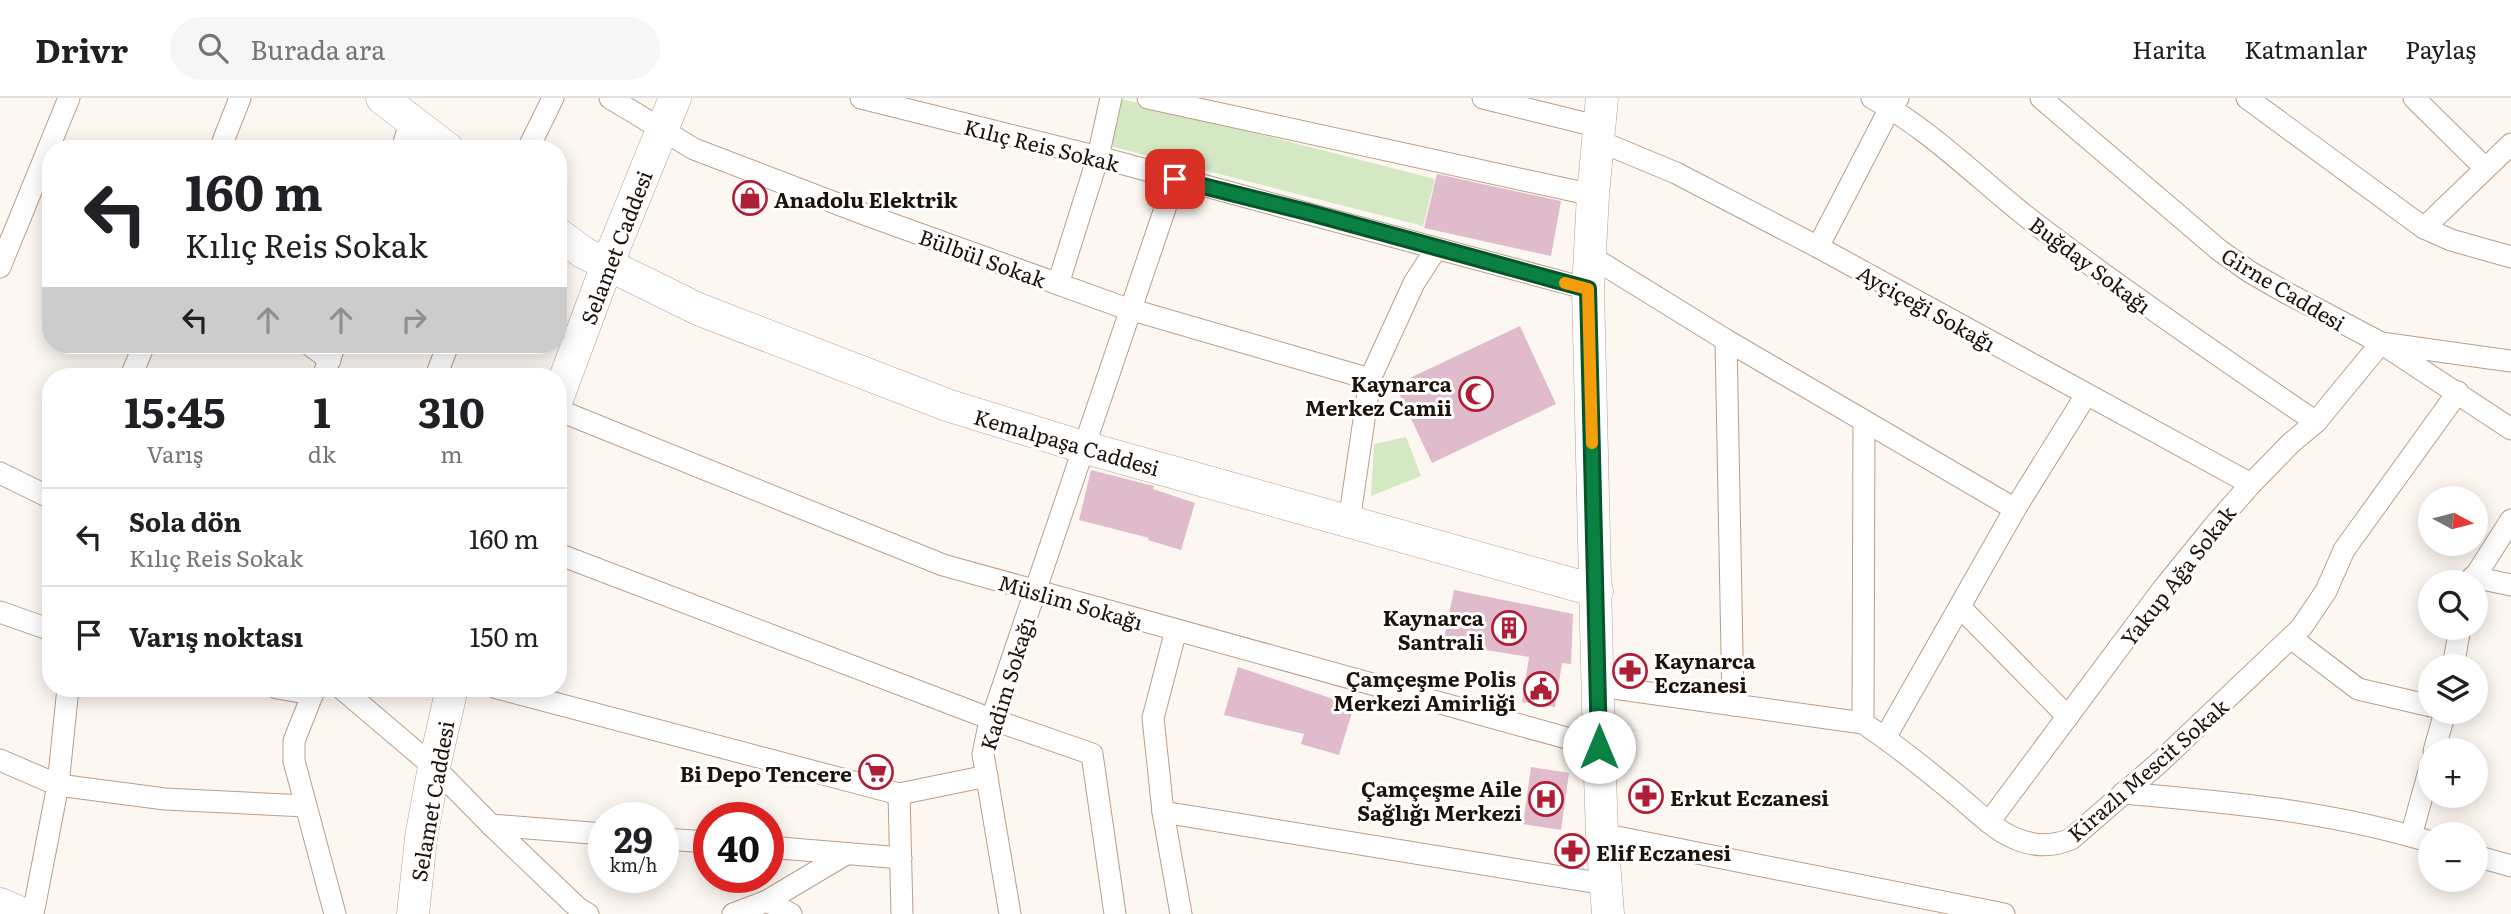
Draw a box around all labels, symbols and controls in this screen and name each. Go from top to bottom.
search box [170,17,660,80]
text: Drivr [35,24,128,73]
icon: search [194,29,232,67]
text: Burada ara [250,29,385,68]
text: Harita [2132,31,2206,66]
text: Katmanlar [2244,31,2367,66]
text: Paylaş [2405,31,2476,66]
street label: Kılıç Reis Sokak [961,110,1123,178]
pin [1145,149,1205,209]
text: 160 m [185,153,323,226]
icon: arrive [1156,160,1194,198]
street label: Selamet Caddesi [571,165,659,329]
icon: left [70,168,161,259]
shop icon: Anadolu Elektrik [731,179,769,217]
place label: Anadolu Elektrik [774,183,959,214]
street label: Buğday Sokağı [2024,208,2158,320]
text: Kılıç Reis Sokak [185,220,427,268]
street label: Bülbül Sokak [915,220,1051,294]
street label: Girne Caddesi [2216,239,2352,337]
street label: Ayçiçeği Sokağı [1852,256,2002,358]
icon: left [176,301,214,339]
icon: ahead [249,301,287,339]
icon: ahead [322,301,360,339]
icon: right [395,301,433,339]
place label: Kaynarca Merkez Camii [1305,367,1453,422]
mosque icon: Kaynarca Merkez Camii [1457,375,1495,413]
text: 15:45 [124,379,226,441]
text: 1 [313,379,331,441]
text: 310 [418,379,485,441]
street label: Kemalpaşa Caddesi [971,400,1163,482]
text: Varış [147,436,203,470]
text: dk [308,436,336,470]
text: m [440,436,463,470]
north arrow [2418,486,2488,556]
map controls [2418,486,2488,892]
street label: Yakup Ağa Sokak [2112,498,2242,652]
text: Sola dön [129,501,242,540]
icon: left [70,518,108,556]
text: 160 m [469,518,539,557]
text: Kılıç Reis Sokak [129,540,303,574]
street label: Müslim Sokağı [995,566,1147,636]
button: search [2418,570,2488,640]
place label: Kaynarca Santrali [1383,601,1485,656]
building icon: Kaynarca Santrali [1490,609,1528,647]
street label: Kadim Sokağı [971,612,1041,754]
icon: arrive [70,616,108,654]
text: Varış noktası [129,616,303,655]
text: 150 m [470,616,539,655]
place label: Kaynarca Eczanesi [1654,644,1756,699]
pharmacy icon: Kaynarca Eczanesi [1611,652,1649,690]
button: layers [2418,654,2488,724]
place label: Çamçeşme Polis Merkezi Amirliği [1333,662,1516,717]
public building icon: Çamçeşme Polis Merkezi Amirliği [1522,670,1560,708]
street label: Kirazlı Mescit Sokak [2060,690,2234,848]
position arrow [1562,710,1636,784]
street label: Selamet Caddesi [402,718,460,884]
button: + [2418,738,2488,808]
supermarket icon: Bi Depo Tencere [857,753,895,791]
place label: Bi Depo Tencere [680,757,852,788]
place label: Çamçeşme Aile Sağlığı Merkezi [1357,772,1522,827]
pharmacy icon: Erkut Eczanesi [1627,777,1665,815]
hospital icon: Çamçeşme Aile Sağlığı Merkezi [1527,780,1565,818]
place label: Erkut Eczanesi [1670,781,1829,812]
speed limit sign: 40 [693,802,784,893]
text: 29 [614,812,653,864]
button: − [2418,822,2488,892]
pharmacy icon: Elif Eczanesi [1553,832,1591,870]
place label: Elif Eczanesi [1596,836,1732,867]
text: km/h [610,851,657,878]

